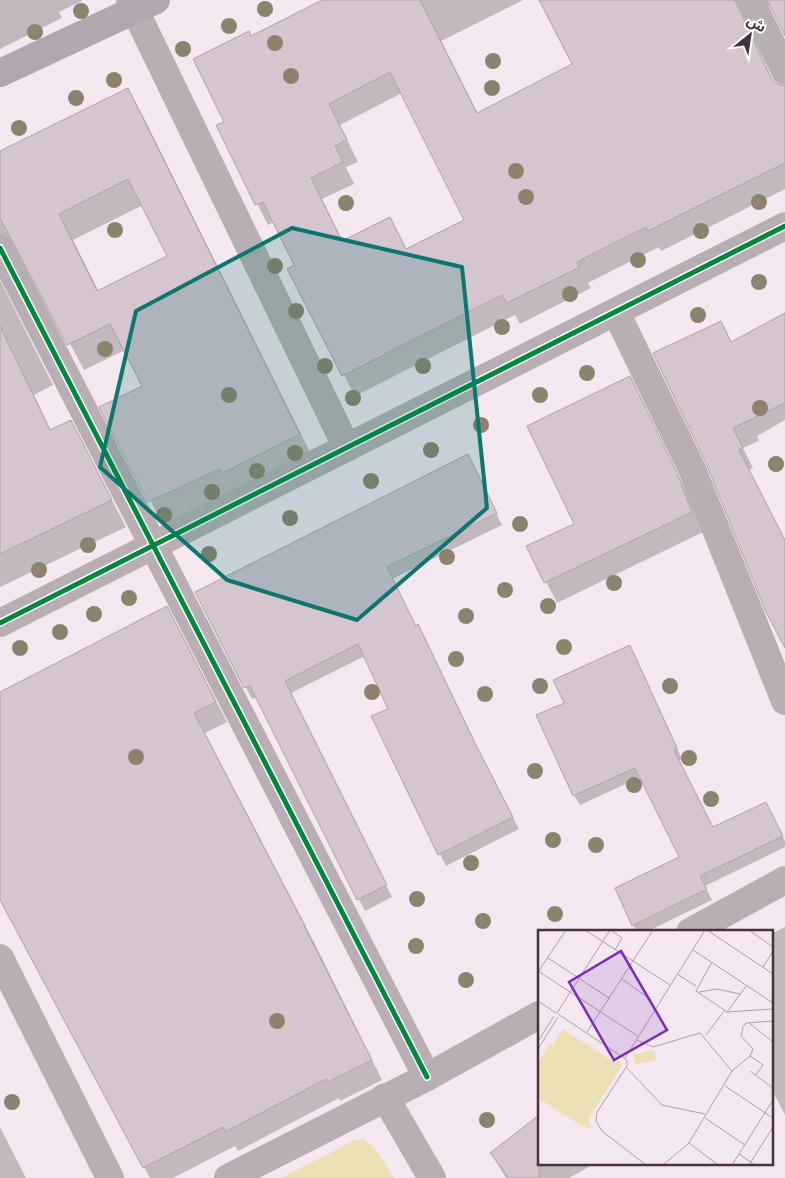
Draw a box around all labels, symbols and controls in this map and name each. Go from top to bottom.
north arrow [725,10,775,60]
text: ش [744,11,769,36]
inset map [538,930,772,1166]

